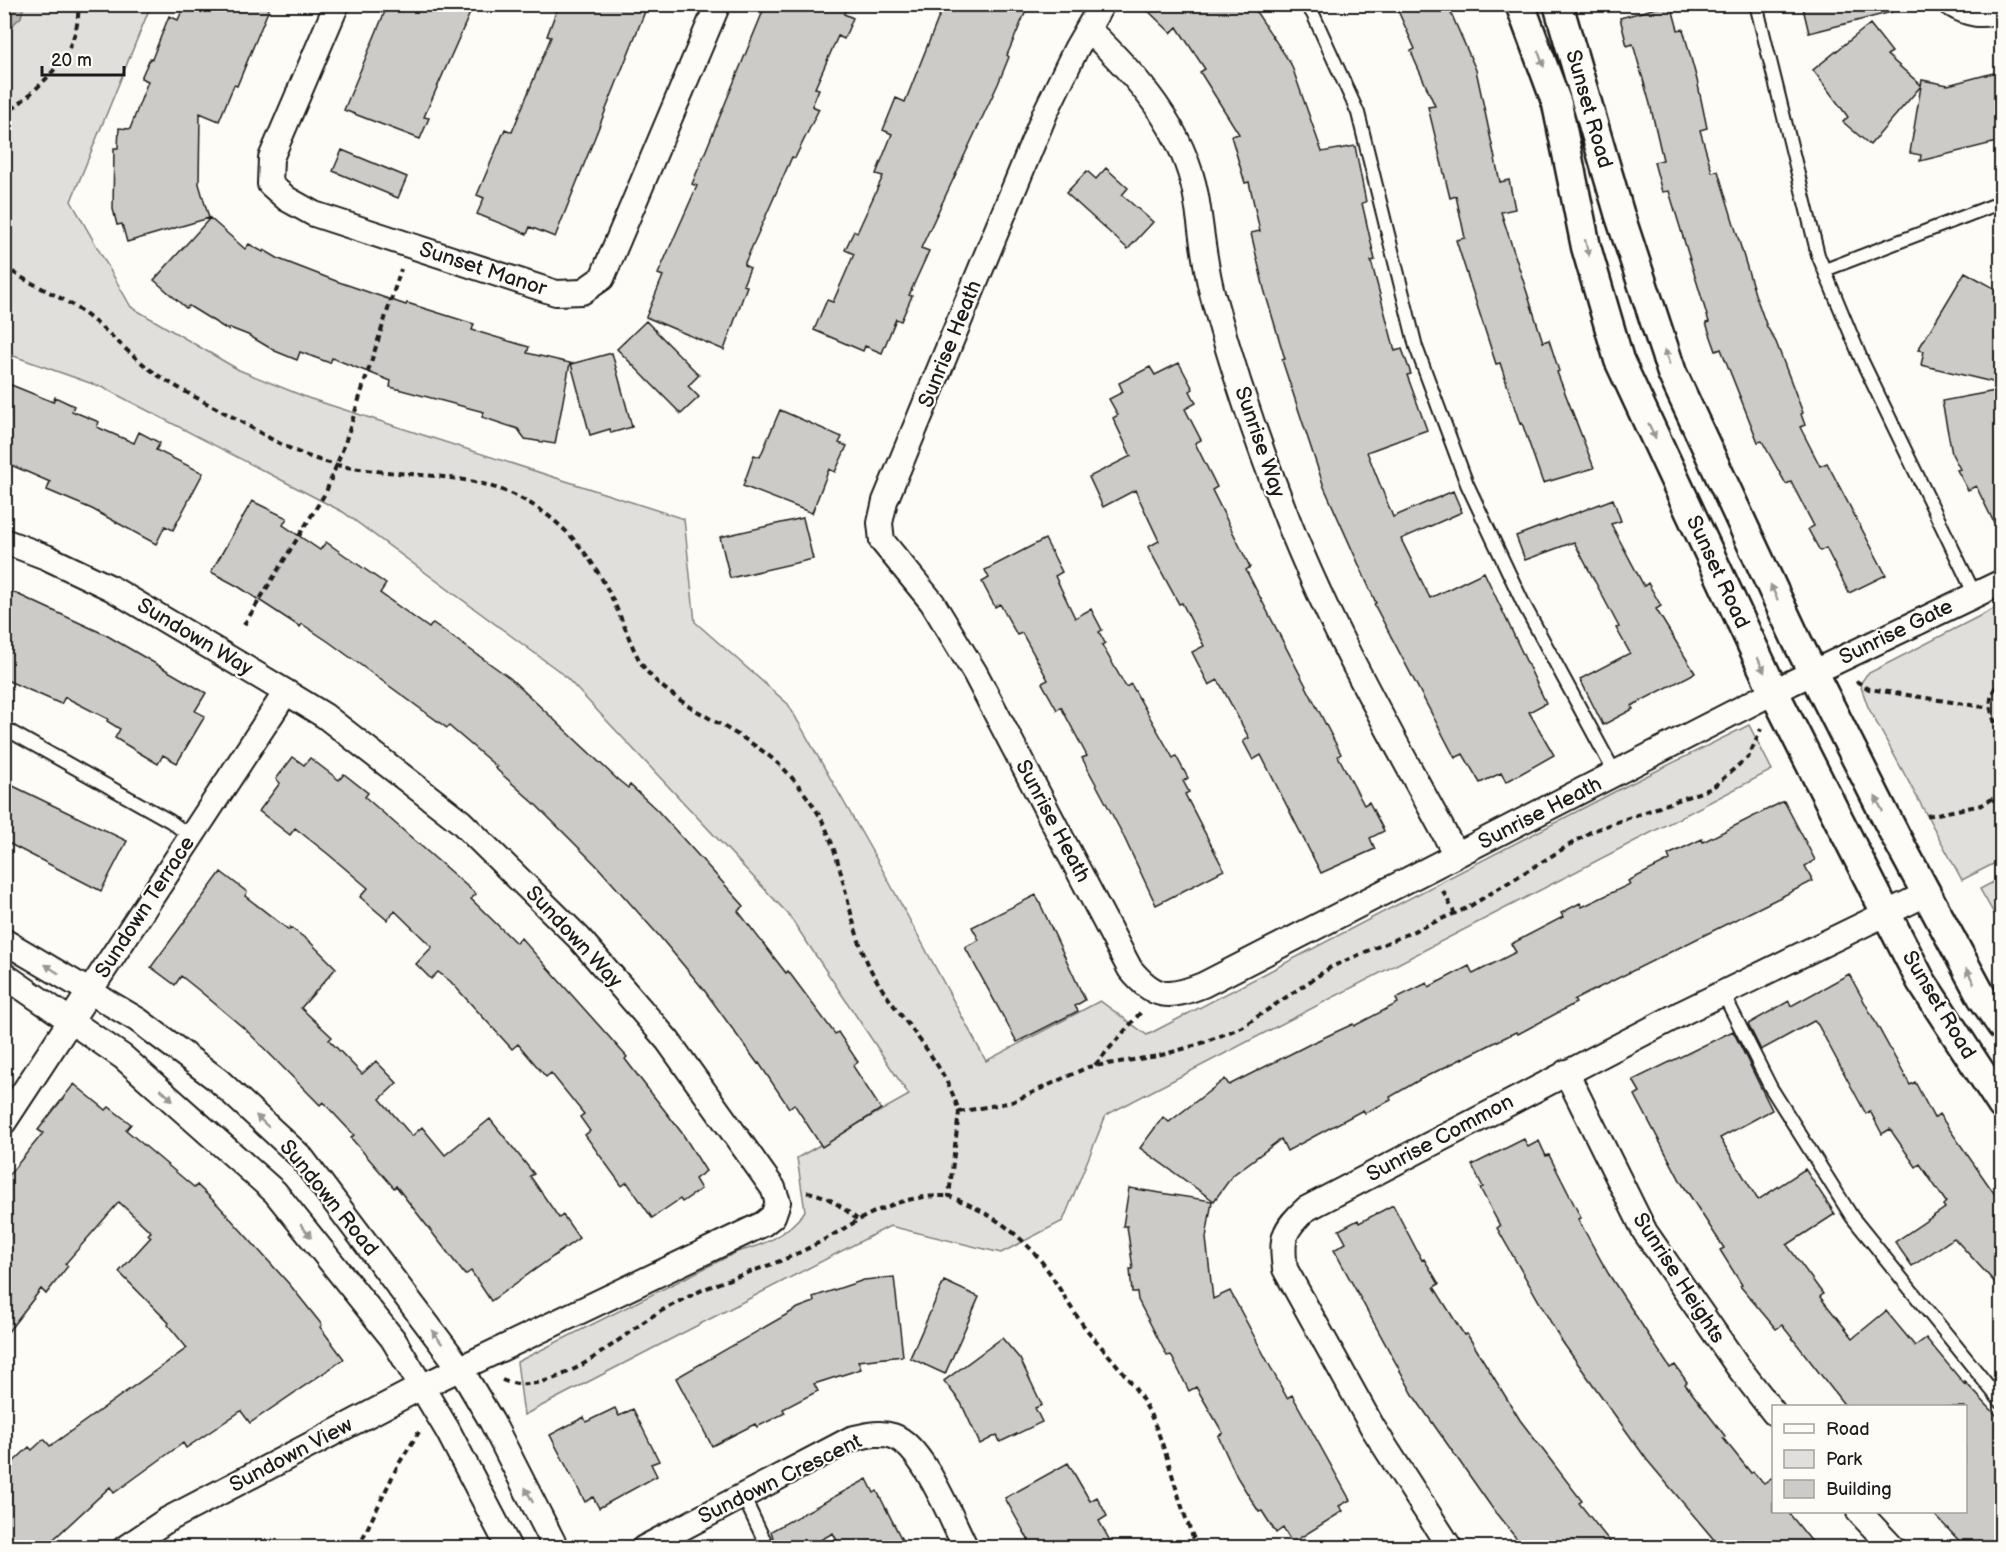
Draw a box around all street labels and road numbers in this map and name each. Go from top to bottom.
street label: Sunset Road [1560,47,1618,171]
street label: Sunset Manor [416,237,550,302]
street label: Sunrise Heath [913,277,987,411]
street label: Sunrise Way [1229,383,1291,501]
street label: Sunset Road [1681,511,1755,633]
street label: Sundown Way [133,593,258,681]
street label: Sunrise Gate [1835,594,1957,670]
street label: Sunrise Heath [1010,756,1096,886]
street label: Sunrise Heath [1474,771,1606,855]
street label: Sundown Terrace [90,831,200,983]
street label: Sundown Way [520,881,628,993]
street label: Sunset Road [1897,946,1981,1064]
street label: Sunrise Common [1362,1089,1518,1187]
street label: Sundown Road [274,1135,384,1261]
street label: Sunrise Heights [1628,1208,1730,1348]
street label: Sundown View [225,1412,357,1498]
street label: Sundown Crescent [694,1428,866,1529]

